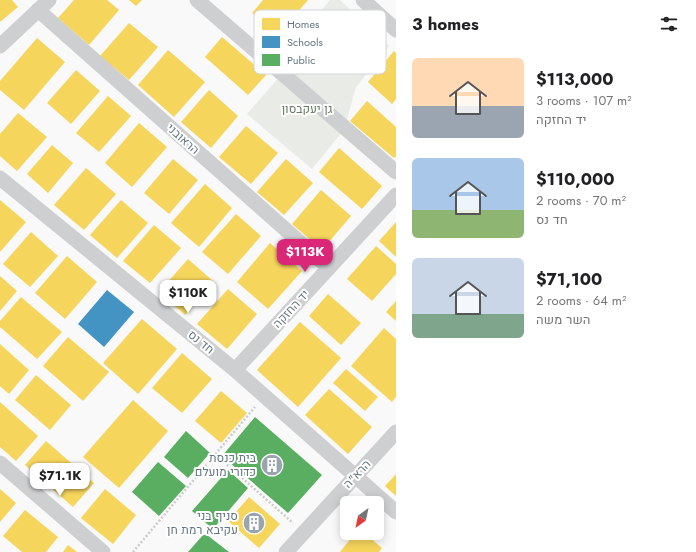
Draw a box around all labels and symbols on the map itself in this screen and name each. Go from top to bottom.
legend [254,10,386,74]
text: Homes [287,16,320,32]
text: Schools [287,34,324,50]
text: Public [287,52,316,68]
park label: גן יעקבסון [282,100,333,118]
street label: הראובני [163,119,203,159]
pin: $113K [277,239,333,273]
pin: $110K [160,280,216,314]
street label: יד החזקה [269,286,313,332]
street label: חד נס [184,326,218,358]
place label: בית כנסת כדורי מועלם [195,449,257,481]
building icon: בית כנסת כדורי מועלם [259,452,285,478]
street label: הרא"ה [339,456,375,492]
pin: $71.1K [27,463,93,497]
north arrow [340,496,384,540]
place label: סניף בני עקיבא רמת חן [167,507,238,539]
building icon: סניף בני עקיבא רמת חן [241,510,267,536]

